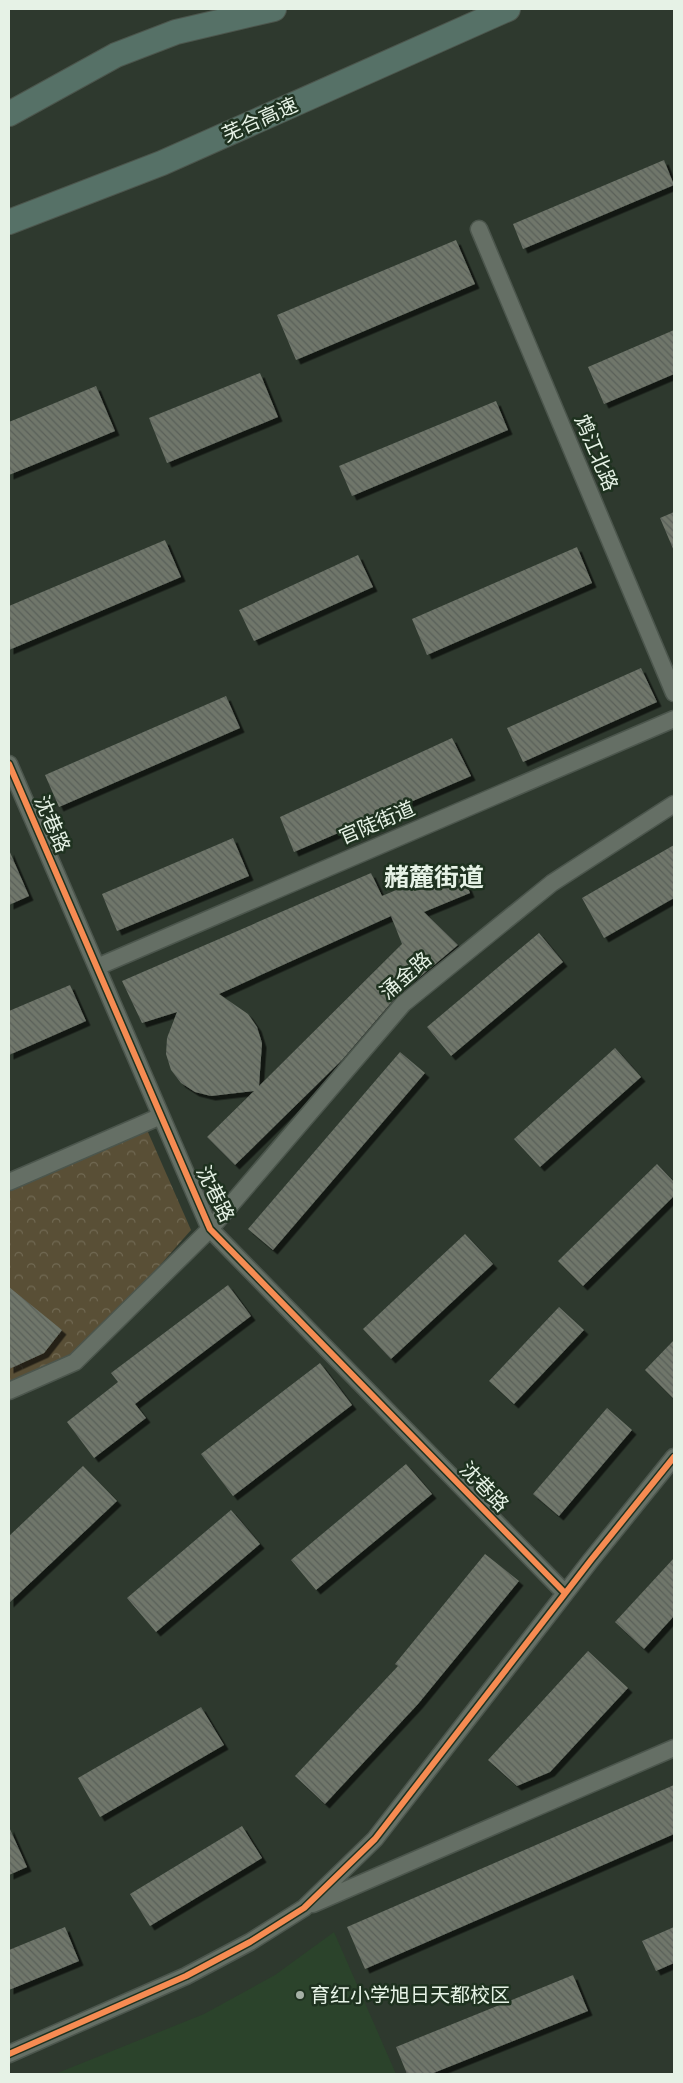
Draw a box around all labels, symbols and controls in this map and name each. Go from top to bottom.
street label: 芜合高速 [218,90,302,150]
street label: 鸩江北路 [567,411,625,495]
street label: 沈巷路 [27,791,77,857]
street label: 官陡街道 [335,794,419,852]
district label: 赭麓街道 [384,859,484,895]
street label: 涌金路 [374,945,438,1007]
street label: 沈巷路 [189,1161,241,1227]
street label: 沈巷路 [453,1455,515,1519]
place label: 育红小学旭日天都校区 [310,1981,510,2010]
marker: 育红小学旭日天都校区 [294,1989,306,2001]

